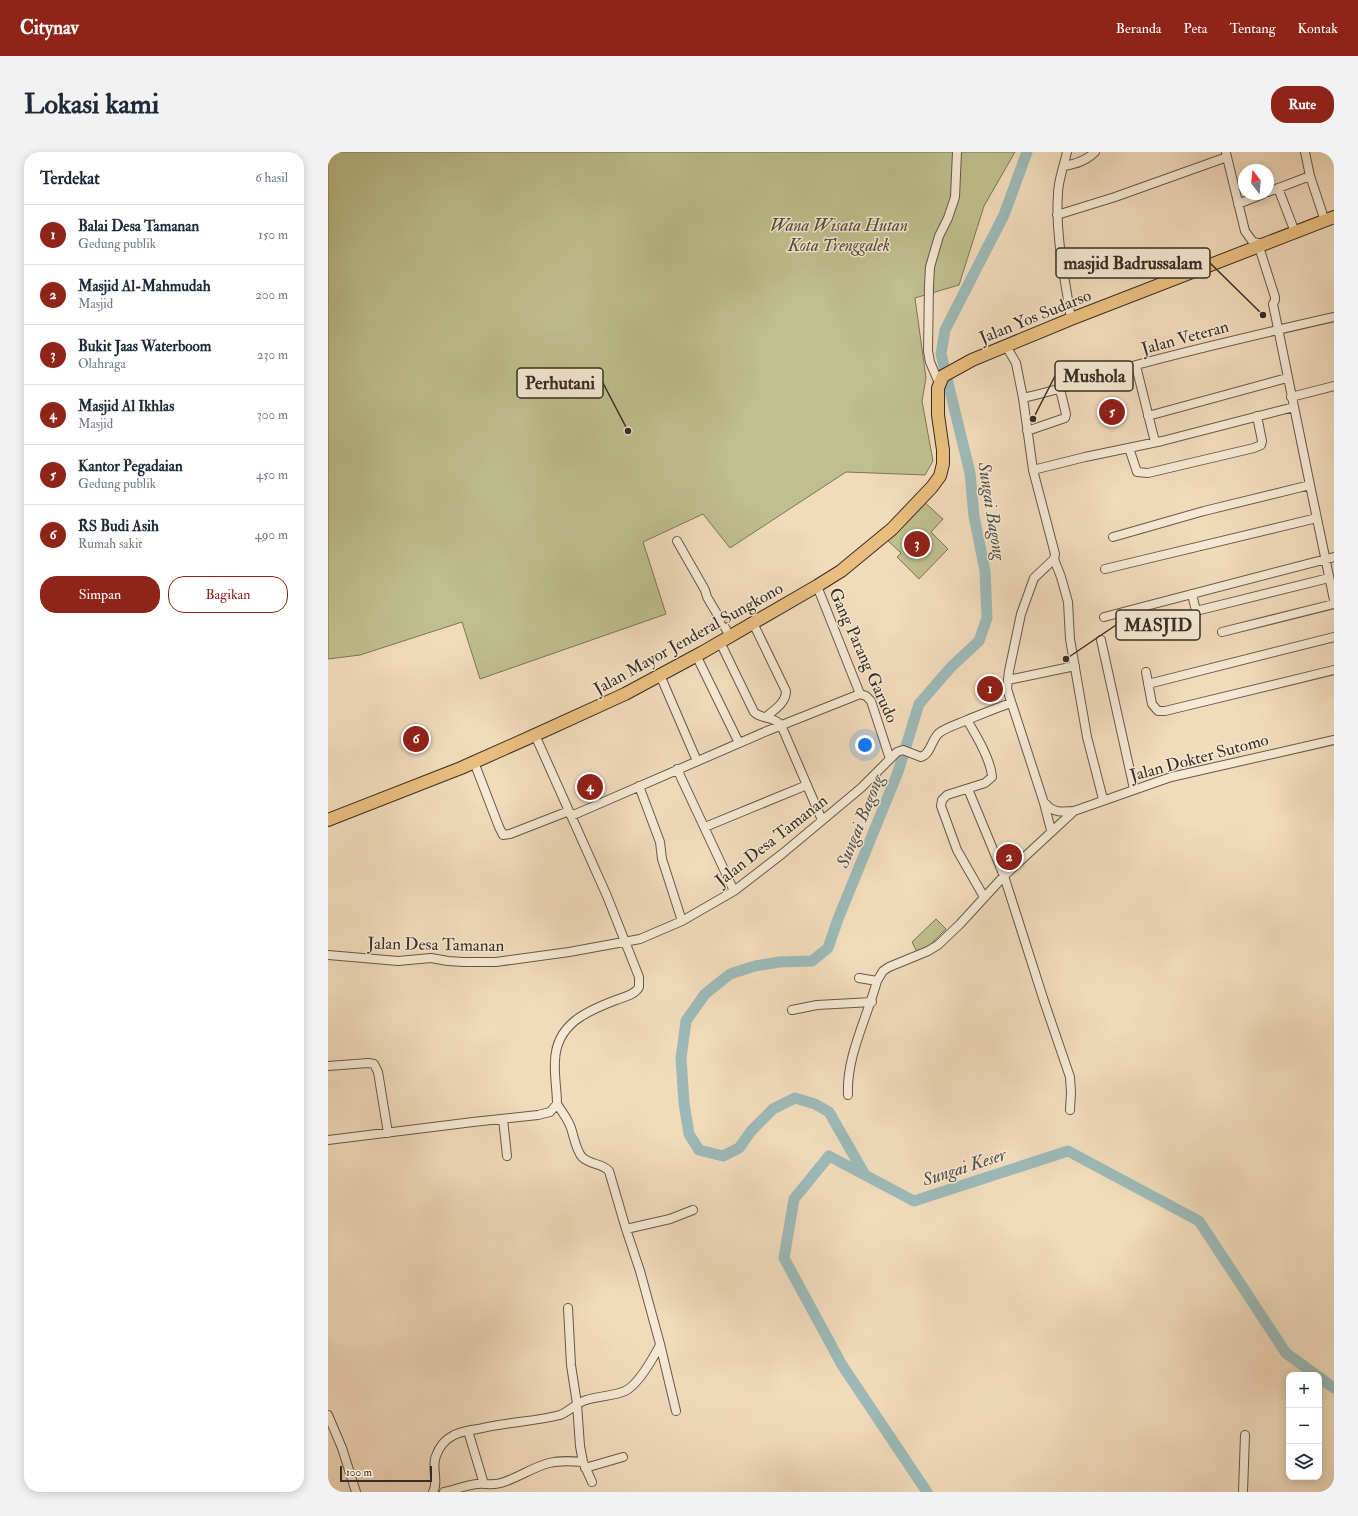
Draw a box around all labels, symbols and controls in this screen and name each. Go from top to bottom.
text: Citynav [20,16,79,40]
text: Beranda [1116,20,1162,37]
text: Peta [1184,20,1208,37]
text: Tentang [1230,20,1276,37]
text: Kontak [1298,20,1338,37]
button: Rute [1271,86,1334,123]
text: Lokasi kami [24,87,159,122]
north arrow [1238,164,1274,200]
text: Terdekat [40,168,100,189]
text: 6 hasil [255,170,288,186]
park label: Wana Wisata Hutan Kota Trenggalek [770,215,908,256]
text: Balai Desa Tamanan [78,217,199,236]
text: 1 [51,227,55,243]
text: 150 m [258,227,288,243]
text: Gedung publik [78,236,156,252]
callout: masjid Badrussalam [1056,248,1210,278]
text: masjid Badrussalam [1064,252,1203,275]
text: Masjid Al-Mahmudah [78,277,211,296]
street label: Jalan Yos Sudarso [975,284,1095,350]
text: 2 [50,287,56,303]
text: 200 m [255,287,288,303]
text: Masjid [78,296,113,312]
street label: Jalan Veteran [1138,316,1232,360]
text: Bukit Jaas Waterboom [78,337,211,356]
text: 3 [51,347,56,363]
text: 230 m [257,347,288,363]
text: Olahraga [78,356,126,372]
callout: Mushola [1055,361,1133,391]
text: Mushola [1062,365,1126,388]
callout: Perhutani [517,368,603,398]
text: Perhutani [525,372,595,395]
text: Masjid Al Ikhlas [78,397,174,416]
pin: 5 [1099,397,1125,427]
text: 4 [49,407,57,423]
text: 300 m [257,407,288,423]
text: Masjid [78,416,113,432]
text: Kantor Pegadaian [78,457,183,476]
water label: Sungai Bagong [972,460,1011,563]
text: 5 [50,467,56,483]
text: 450 m [256,467,288,483]
text: Gedung publik [78,476,156,492]
text: RS Budi Asih [78,517,159,536]
text: 6 [50,527,56,543]
text: 490 m [255,527,288,543]
pin: 3 [904,529,930,559]
text: Rumah sakit [78,536,143,552]
button: Simpan [40,576,160,613]
button: Bagikan [168,576,288,613]
street label: Jalan Mayor Jenderal Sungkono [589,578,787,701]
street label: Gang Parang Garudo [824,584,903,726]
callout: MASJID [1116,610,1200,640]
text: MASJID [1123,614,1192,637]
pin: 1 [977,674,1003,704]
pin: 6 [403,724,429,754]
street label: Jalan Dokter Sutomo [1127,729,1271,787]
your location [855,735,875,755]
water label: Sungai Bagong [831,770,890,872]
pin: 4 [577,772,603,802]
street label: Jalan Desa Tamanan [710,790,833,892]
pin: 2 [996,842,1022,872]
street label: Jalan Desa Tamanan [366,933,505,957]
water label: Sungai Keser [918,1143,1010,1192]
map controls [1286,1372,1322,1480]
button: + [1286,1372,1322,1408]
button: − [1286,1408,1322,1444]
button: layers [1286,1444,1322,1480]
scale bar [340,1464,432,1483]
text: 100 m [346,1466,372,1479]

